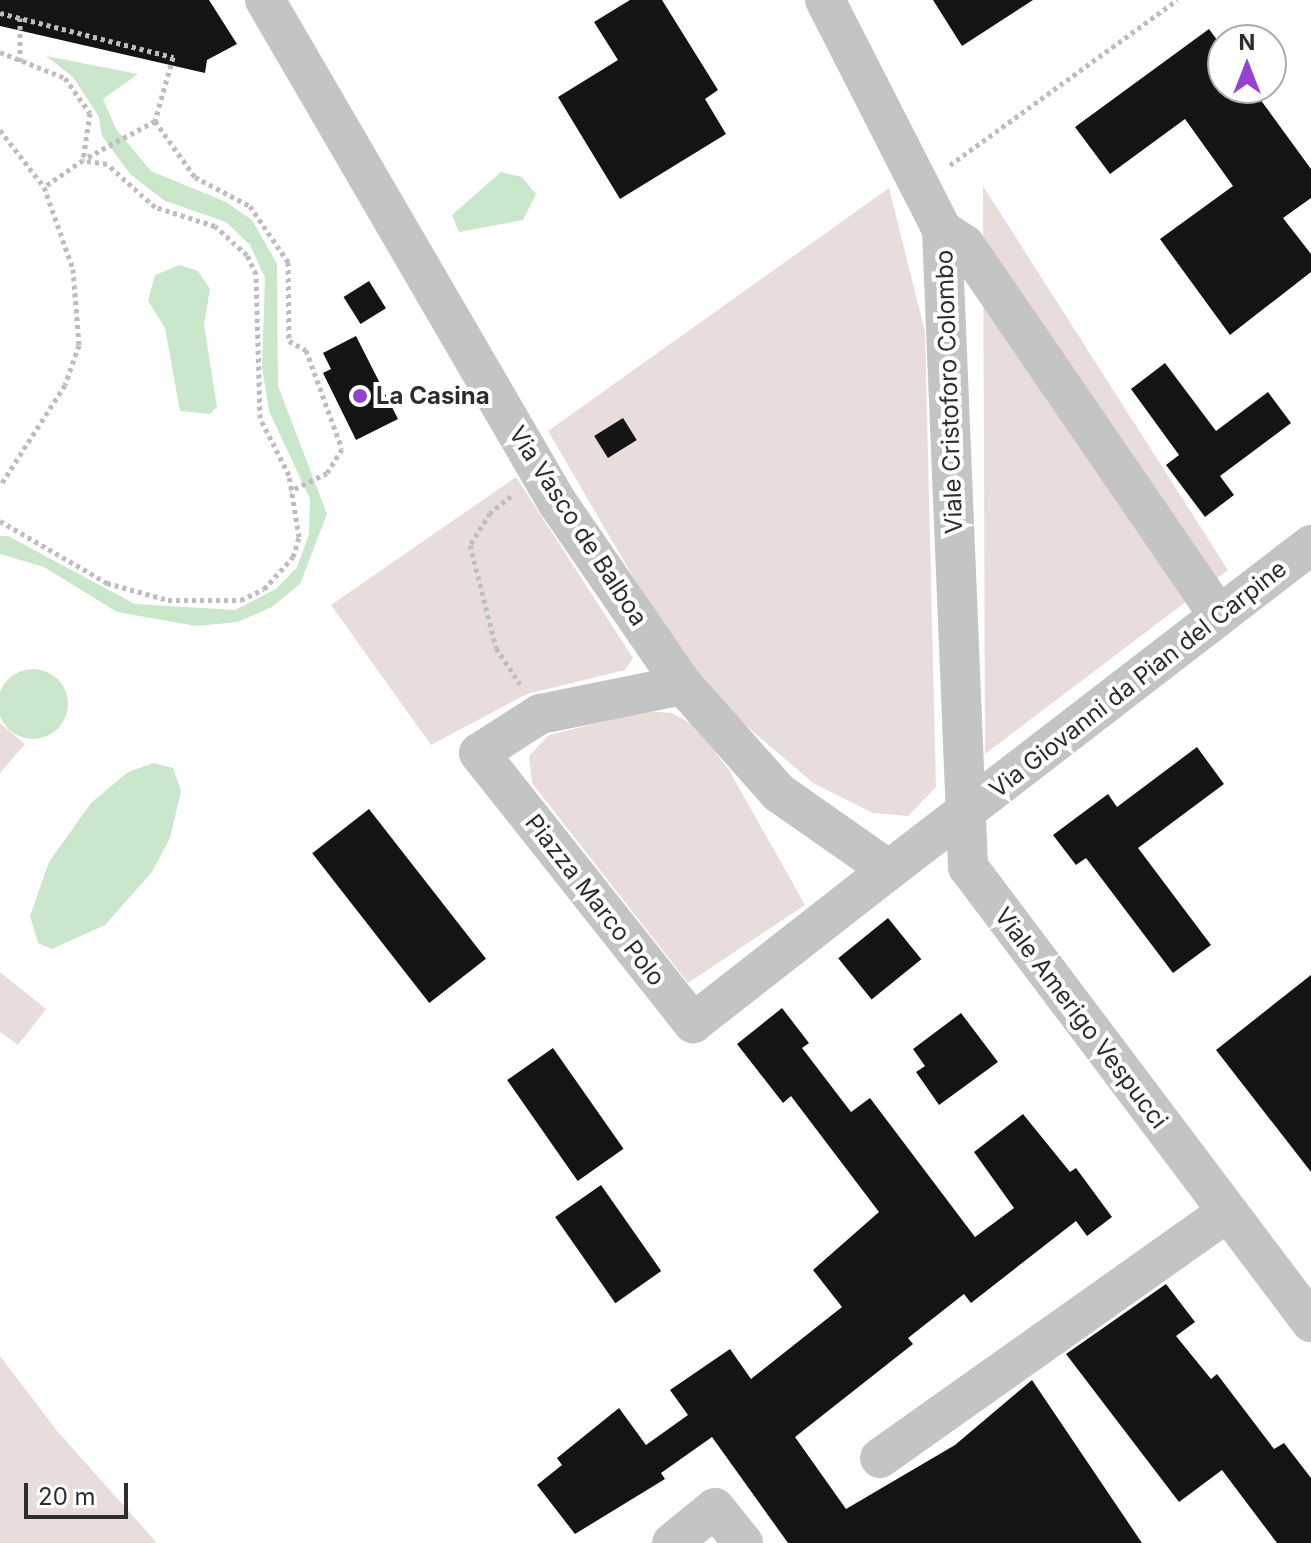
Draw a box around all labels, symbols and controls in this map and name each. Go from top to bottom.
north arrow [1207,24,1287,104]
text: N [1239,29,1255,55]
street label: Viale Cristoforo Colombo [930,249,968,535]
place label: La Casina [376,382,490,410]
marker: La Casina [351,387,369,405]
street label: Via Vasco de Balboa [503,421,653,631]
street label: Via Giovanni da Pian del Carpine [984,554,1292,804]
street label: Piazza Marco Polo [519,808,671,992]
street label: Viale Amerigo Vespucci [989,902,1173,1134]
scale bar [28,1467,132,1517]
text: 20 m [38,1482,96,1511]

